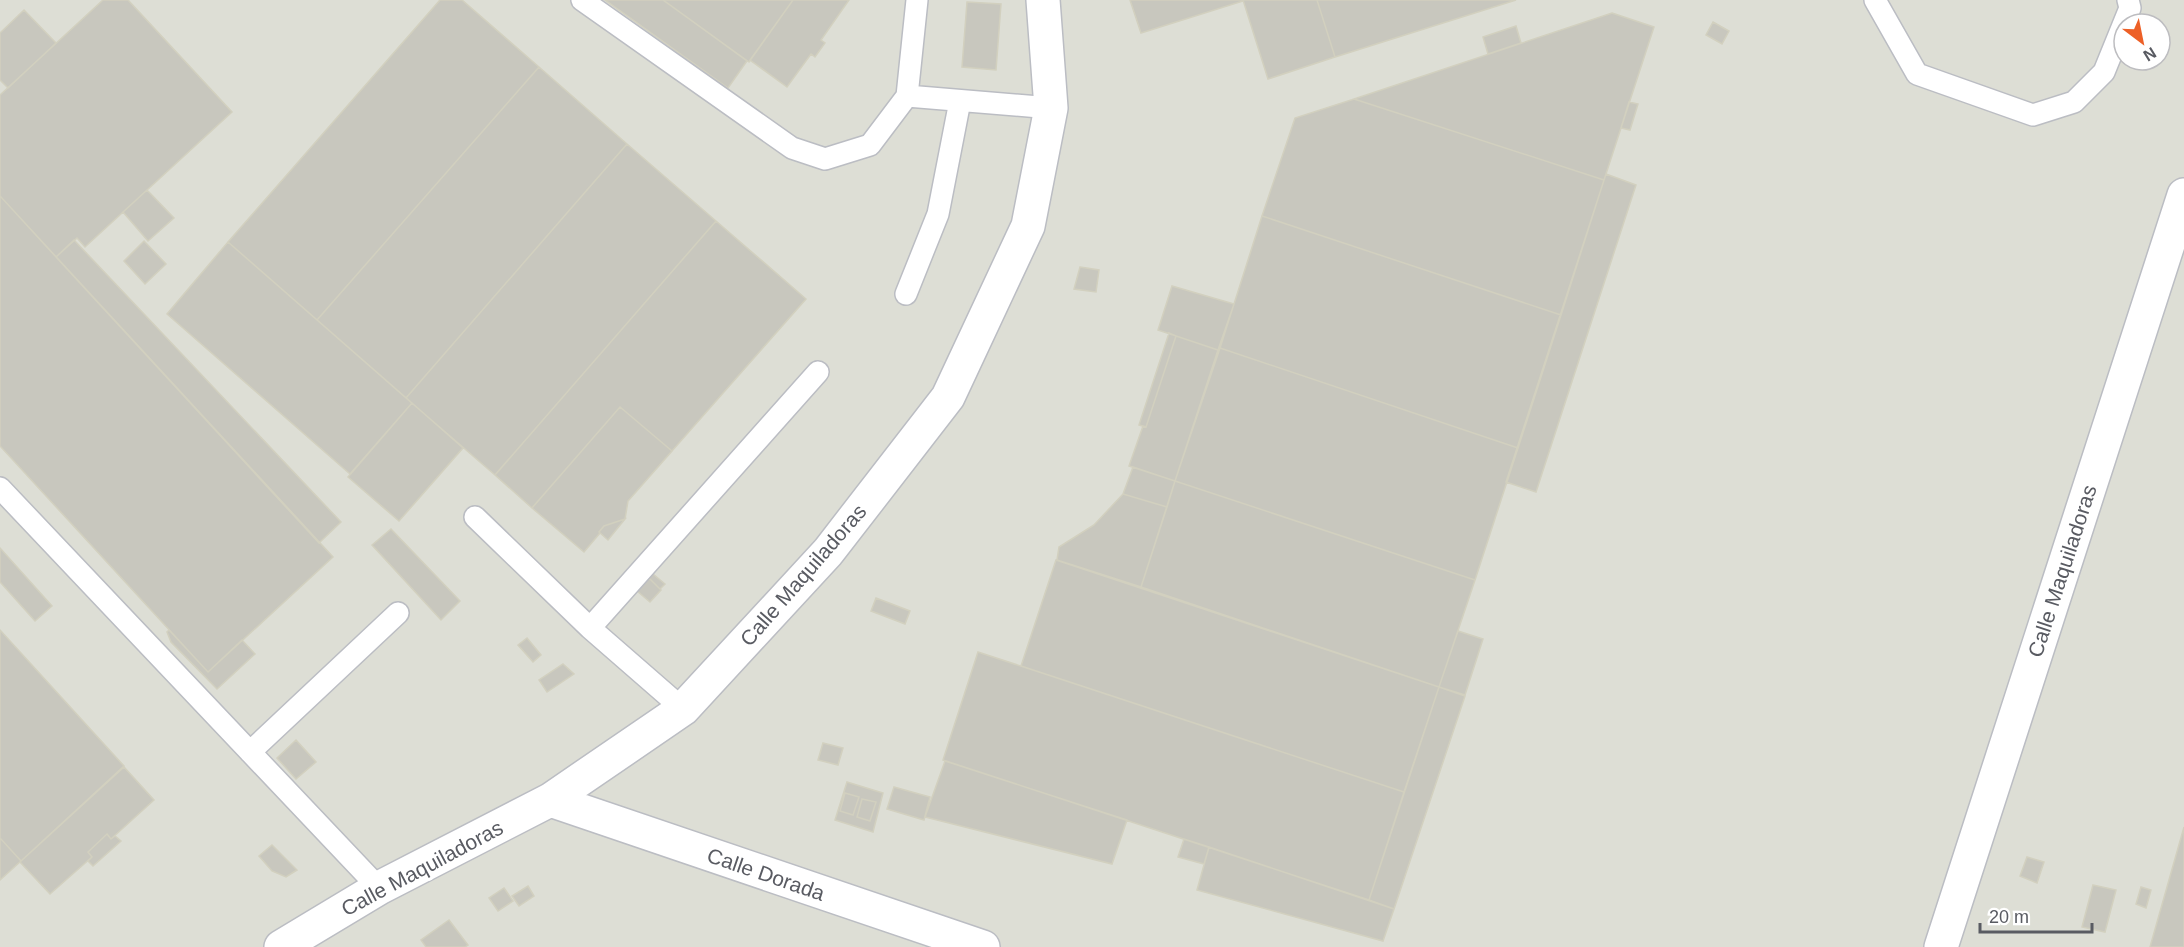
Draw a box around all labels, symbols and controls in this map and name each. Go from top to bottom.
north arrow [2112,12,2172,72]
text: N [2140,44,2159,65]
street label: Calle Maquiladoras [2023,482,2101,660]
street label: Calle Maquiladoras [735,500,871,650]
street label: Calle Maquiladoras [337,816,507,920]
street label: Calle Dorada [704,843,828,905]
scale bar [1980,896,2092,934]
text: 20 m [1989,907,2029,927]

